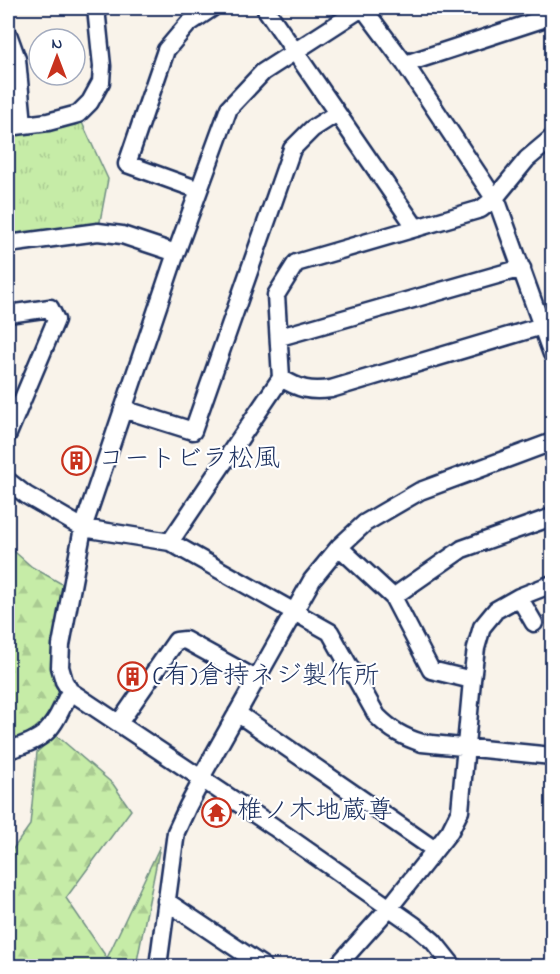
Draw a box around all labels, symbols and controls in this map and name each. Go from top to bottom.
north arrow [27,27,87,87]
text: N [52,32,63,56]
place label: コートビラ松風 [98,441,280,479]
building icon: コートビラ松風 [61,444,93,476]
place label: (有)倉持ネジ製作所 [153,658,380,696]
building icon: (有)倉持ネジ製作所 [116,661,148,693]
place label: 椎ノ木地蔵尊 [237,793,393,831]
temple icon: 椎ノ木地蔵尊 [200,796,232,828]

